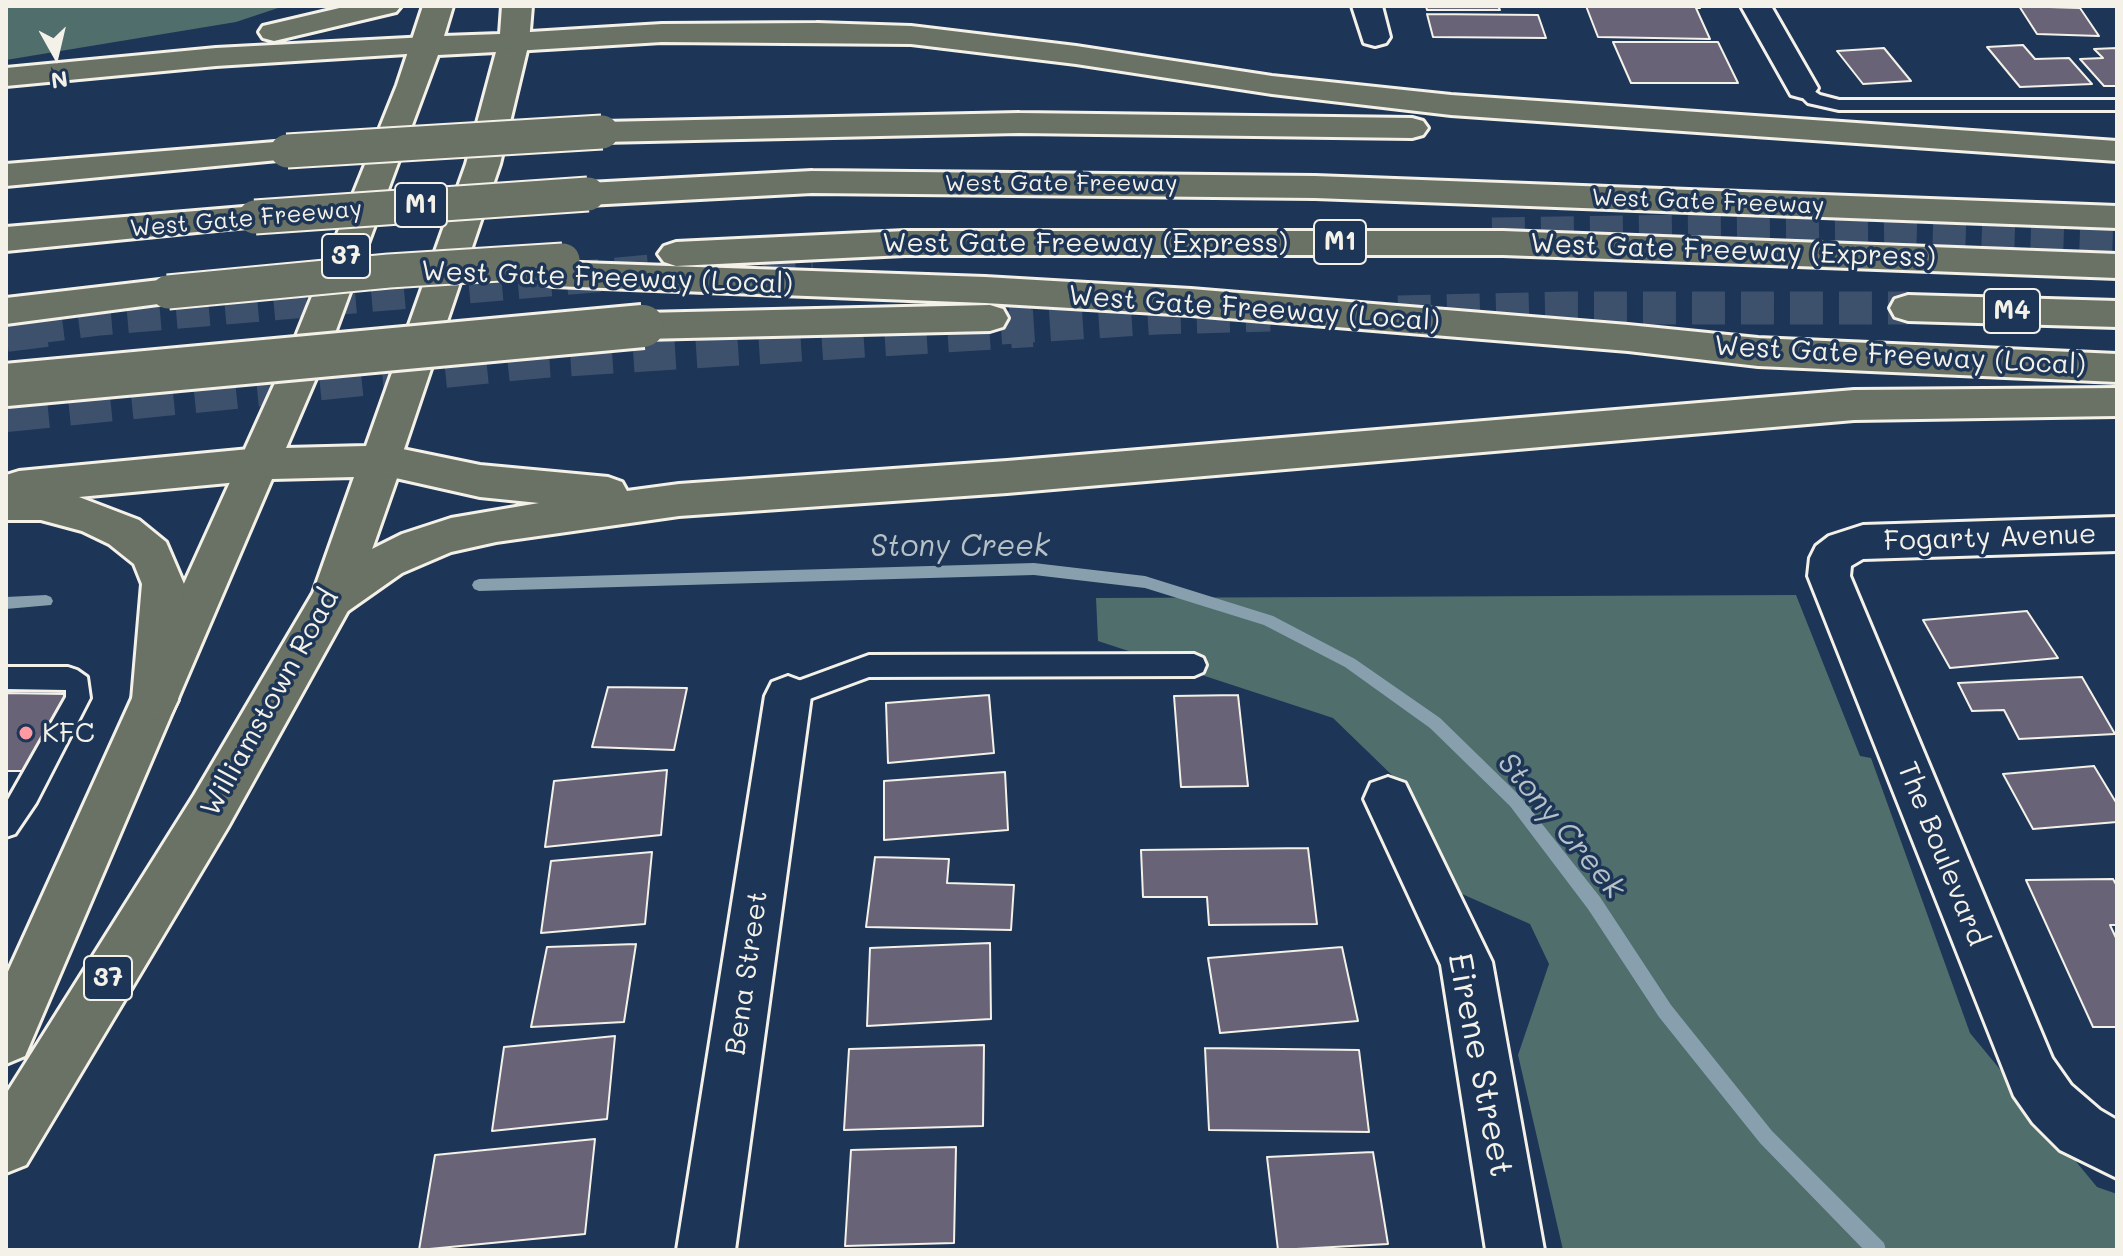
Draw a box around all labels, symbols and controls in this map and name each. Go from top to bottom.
north arrow [16,16,96,96]
text: N [49,65,70,96]
street label: West Gate Freeway [945,170,1177,198]
road number: M1 [395,183,447,227]
street label: West Gate Freeway [1591,184,1825,220]
street label: West Gate Freeway [129,195,363,243]
road number: M1 [1314,220,1366,264]
street label: West Gate Freeway (Express) [882,226,1288,260]
street label: West Gate Freeway (Express) [1530,227,1936,275]
road number: 37 [322,234,370,278]
street label: West Gate Freeway (Local) [421,255,793,301]
street label: West Gate Freeway (Local) [1067,279,1441,339]
road number: M4 [1984,289,2040,333]
street label: West Gate Freeway (Local) [1713,329,2087,383]
street label: Fogarty Avenue [1883,517,2097,559]
water label: Stony Creek [870,529,1050,565]
street label: Williamstown Road [194,584,346,822]
place label: KFC [42,716,95,750]
marker: KFC [17,724,35,742]
water label: Stony Creek [1490,746,1632,906]
street label: The Boulevard [1890,757,1994,951]
street label: Bena Street [719,889,775,1057]
street label: Eirene Street [1438,950,1522,1180]
road number: 37 [84,956,132,1000]

